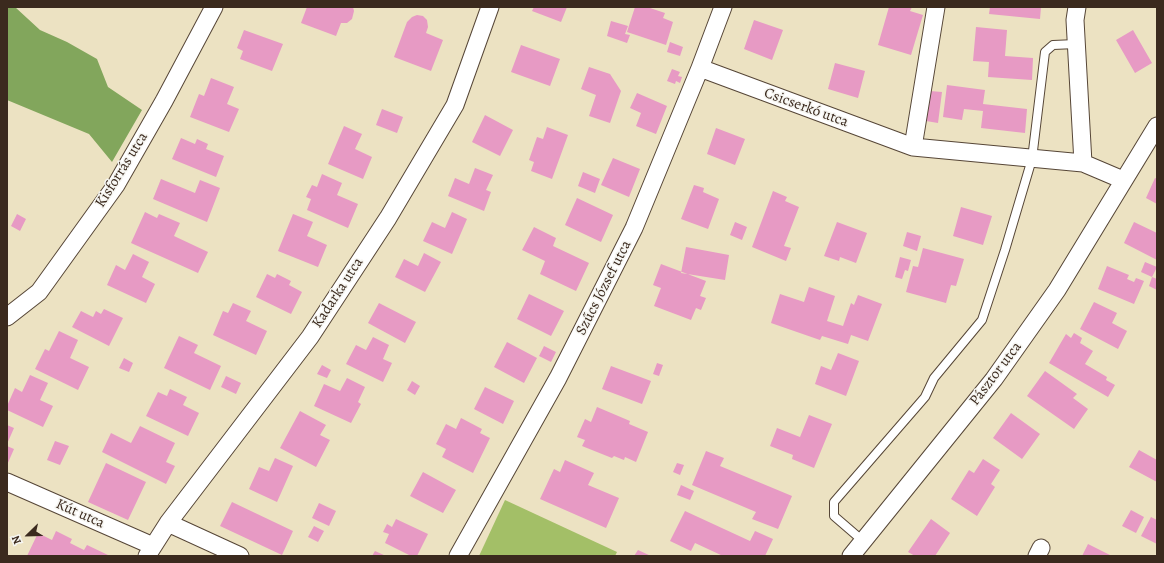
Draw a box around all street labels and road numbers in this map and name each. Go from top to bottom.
street label: Csicserkó utca [761,84,851,132]
street label: Kisforrás utca [92,129,152,211]
street label: Szűcs József utca [572,238,636,338]
street label: Kadarka utca [309,254,367,332]
street label: Pásztor utca [966,339,1026,409]
street label: Kút utca [53,495,107,533]

